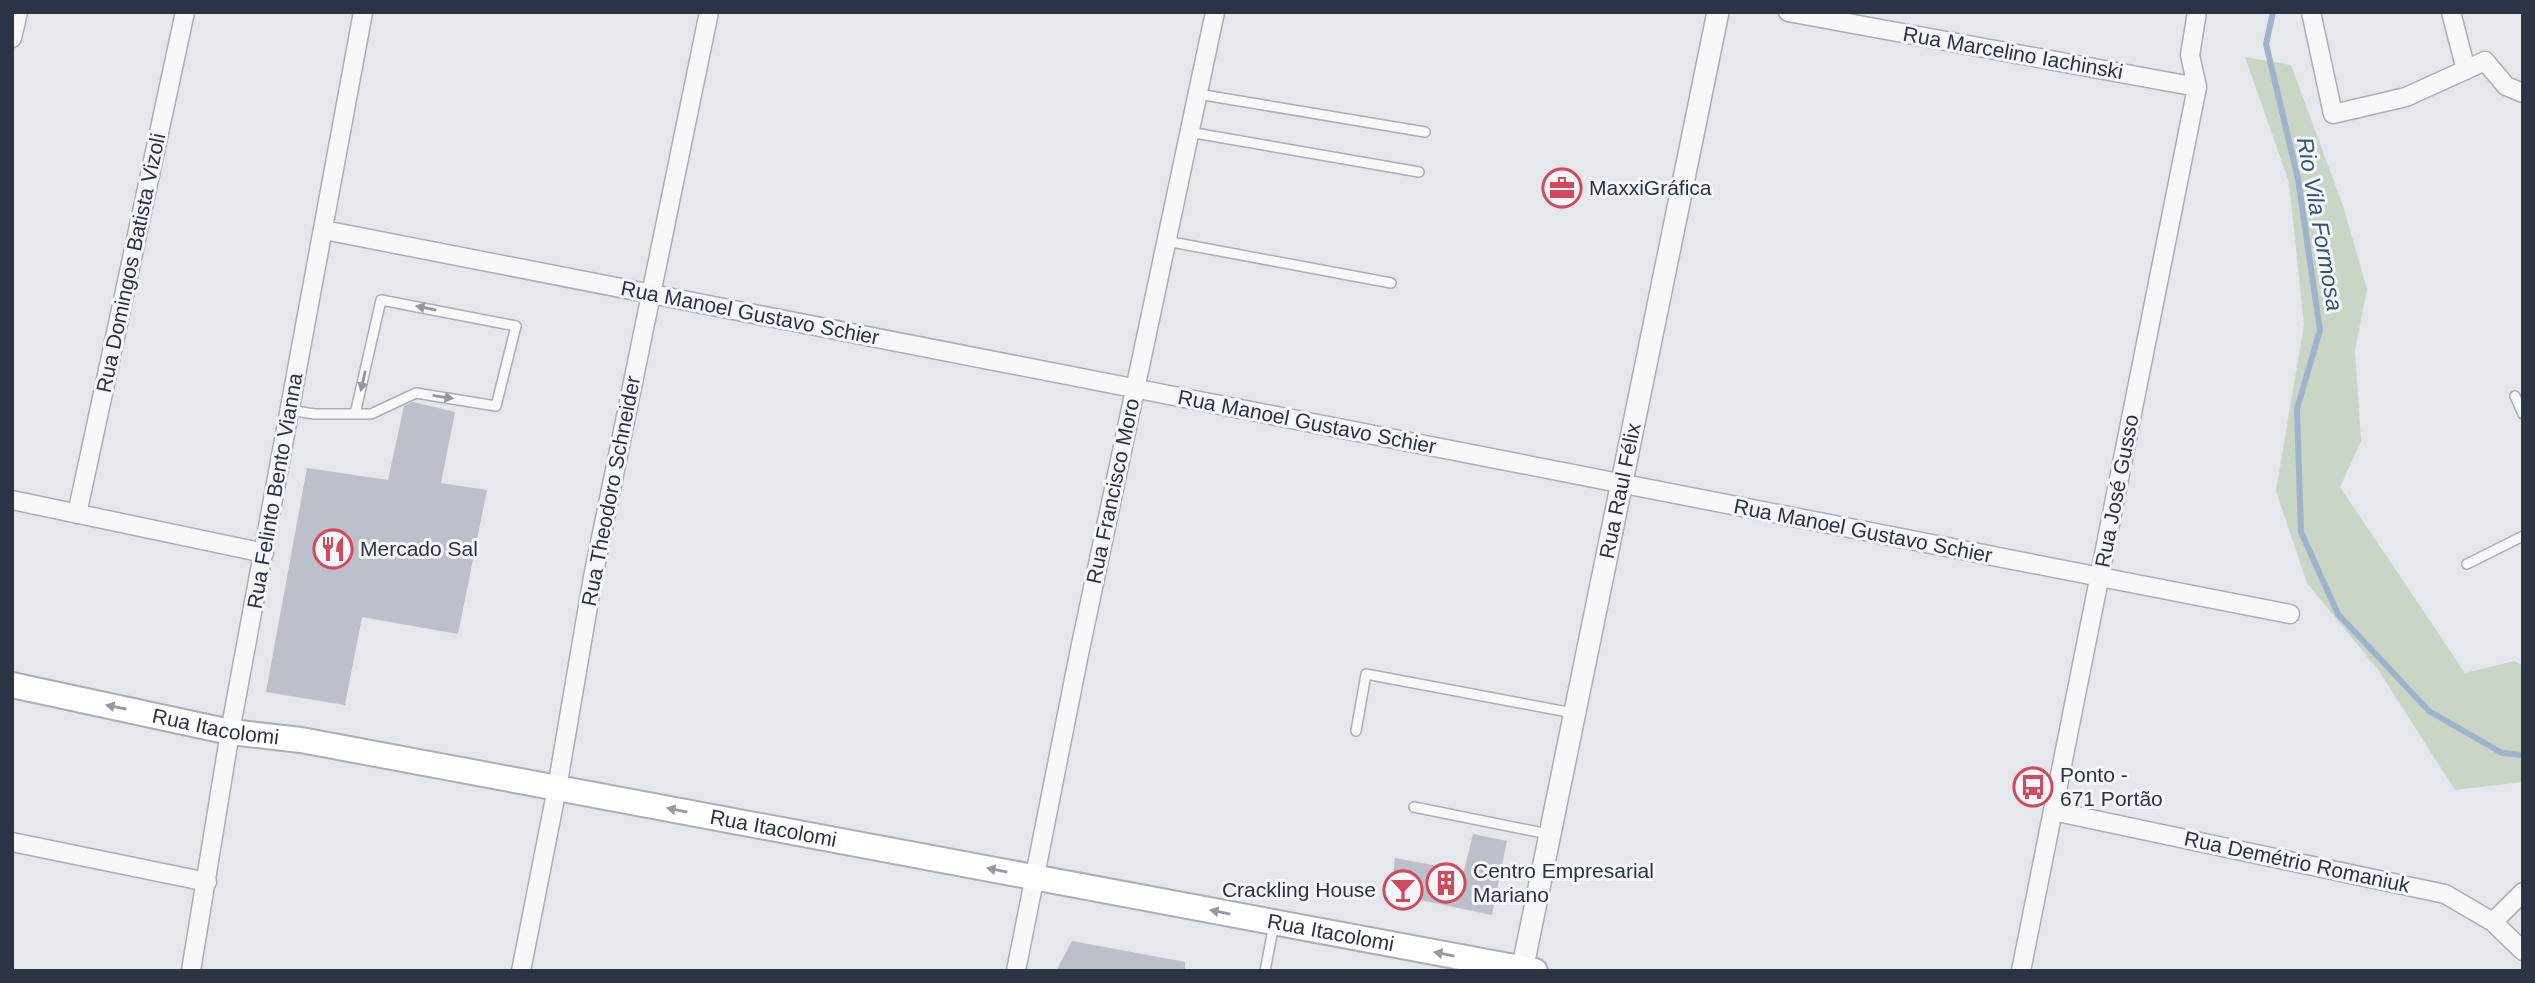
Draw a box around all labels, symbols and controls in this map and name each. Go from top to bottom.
street label: Rua Marcelino Iachinski [1901,22,2125,83]
street label: Rua Domingos Batista Vizoli [92,131,169,395]
water label: Rio Vila Formosa [2292,135,2348,313]
office icon: MaxxiGráfica [1541,167,1583,209]
place label: MaxxiGráfica [1589,176,1712,199]
street label: Rua Manoel Gustavo Schier [619,276,881,349]
one-way arrow [415,303,437,314]
one-way arrow [357,370,368,392]
street label: Rua Felinto Bento Vianna [242,371,307,611]
street label: Rua Theodoro Schneider [577,374,644,608]
street label: Rua Manoel Gustavo Schier [1176,385,1438,458]
one-way arrow [432,392,454,403]
street label: Rua Francisco Moro [1082,396,1143,586]
street label: Rua José Gusso [2090,413,2143,569]
street label: Rua Raul Félix [1595,421,1645,561]
street label: Rua Manoel Gustavo Schier [1732,494,1994,567]
restaurant icon: Mercado Sal [312,528,354,570]
place label: Mercado Sal [360,537,478,560]
one-way arrow [105,702,127,713]
street label: Rua Itacolomi [150,704,280,748]
place label: Ponto - 671 Portão [2060,763,2163,810]
bus stop icon: Ponto - 671 Portão [2012,766,2054,808]
one-way arrow [666,804,688,815]
street label: Rua Itacolomi [708,805,839,851]
street label: Rua Demétrio Romaniuk [2182,826,2412,897]
place label: Centro Empresarial Mariano [1473,859,1654,906]
building icon: Centro Empresarial Mariano [1425,862,1467,904]
one-way arrow [986,864,1008,875]
bar icon: Crackling House [1382,869,1424,911]
place label: Crackling House [1222,878,1376,901]
one-way arrow [1209,906,1231,917]
street label: Rua Itacolomi [1265,909,1396,955]
one-way arrow [1433,948,1455,959]

